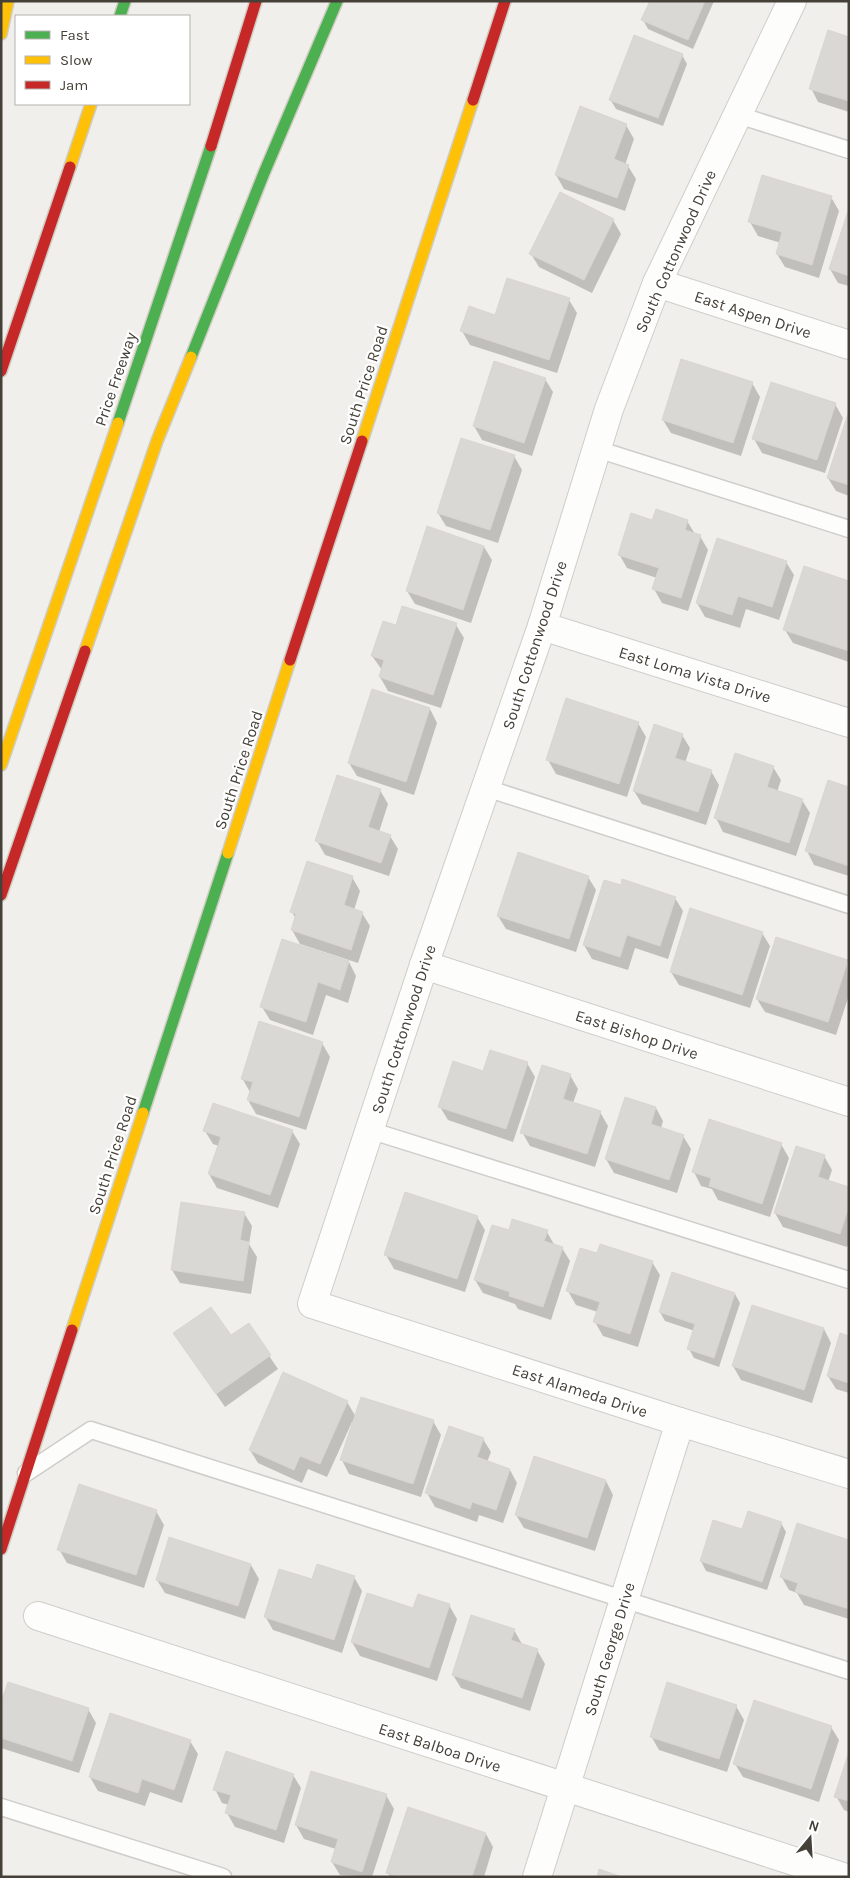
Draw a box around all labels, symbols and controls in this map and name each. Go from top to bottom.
legend [15,15,190,105]
text: Fast [60,26,90,44]
text: Slow [60,51,92,69]
text: Jam [60,76,88,94]
street label: South Cottonwood Drive [631,167,720,336]
street label: East Aspen Drive [692,287,814,342]
street label: South Price Road [335,323,392,447]
street label: Price Freeway [91,329,141,429]
street label: South Cottonwood Drive [498,558,571,732]
street label: East Loma Vista Drive [617,642,773,707]
street label: South Price Road [210,708,267,832]
street label: South Cottonwood Drive [367,942,440,1116]
street label: East Bishop Drive [573,1006,701,1063]
street label: South Price Road [84,1093,141,1217]
street label: East Alameda Drive [510,1360,650,1421]
street label: South George Drive [580,1580,639,1718]
street label: East Balboa Drive [376,1719,503,1776]
north arrow [785,1813,835,1863]
text: N [806,1816,821,1836]

